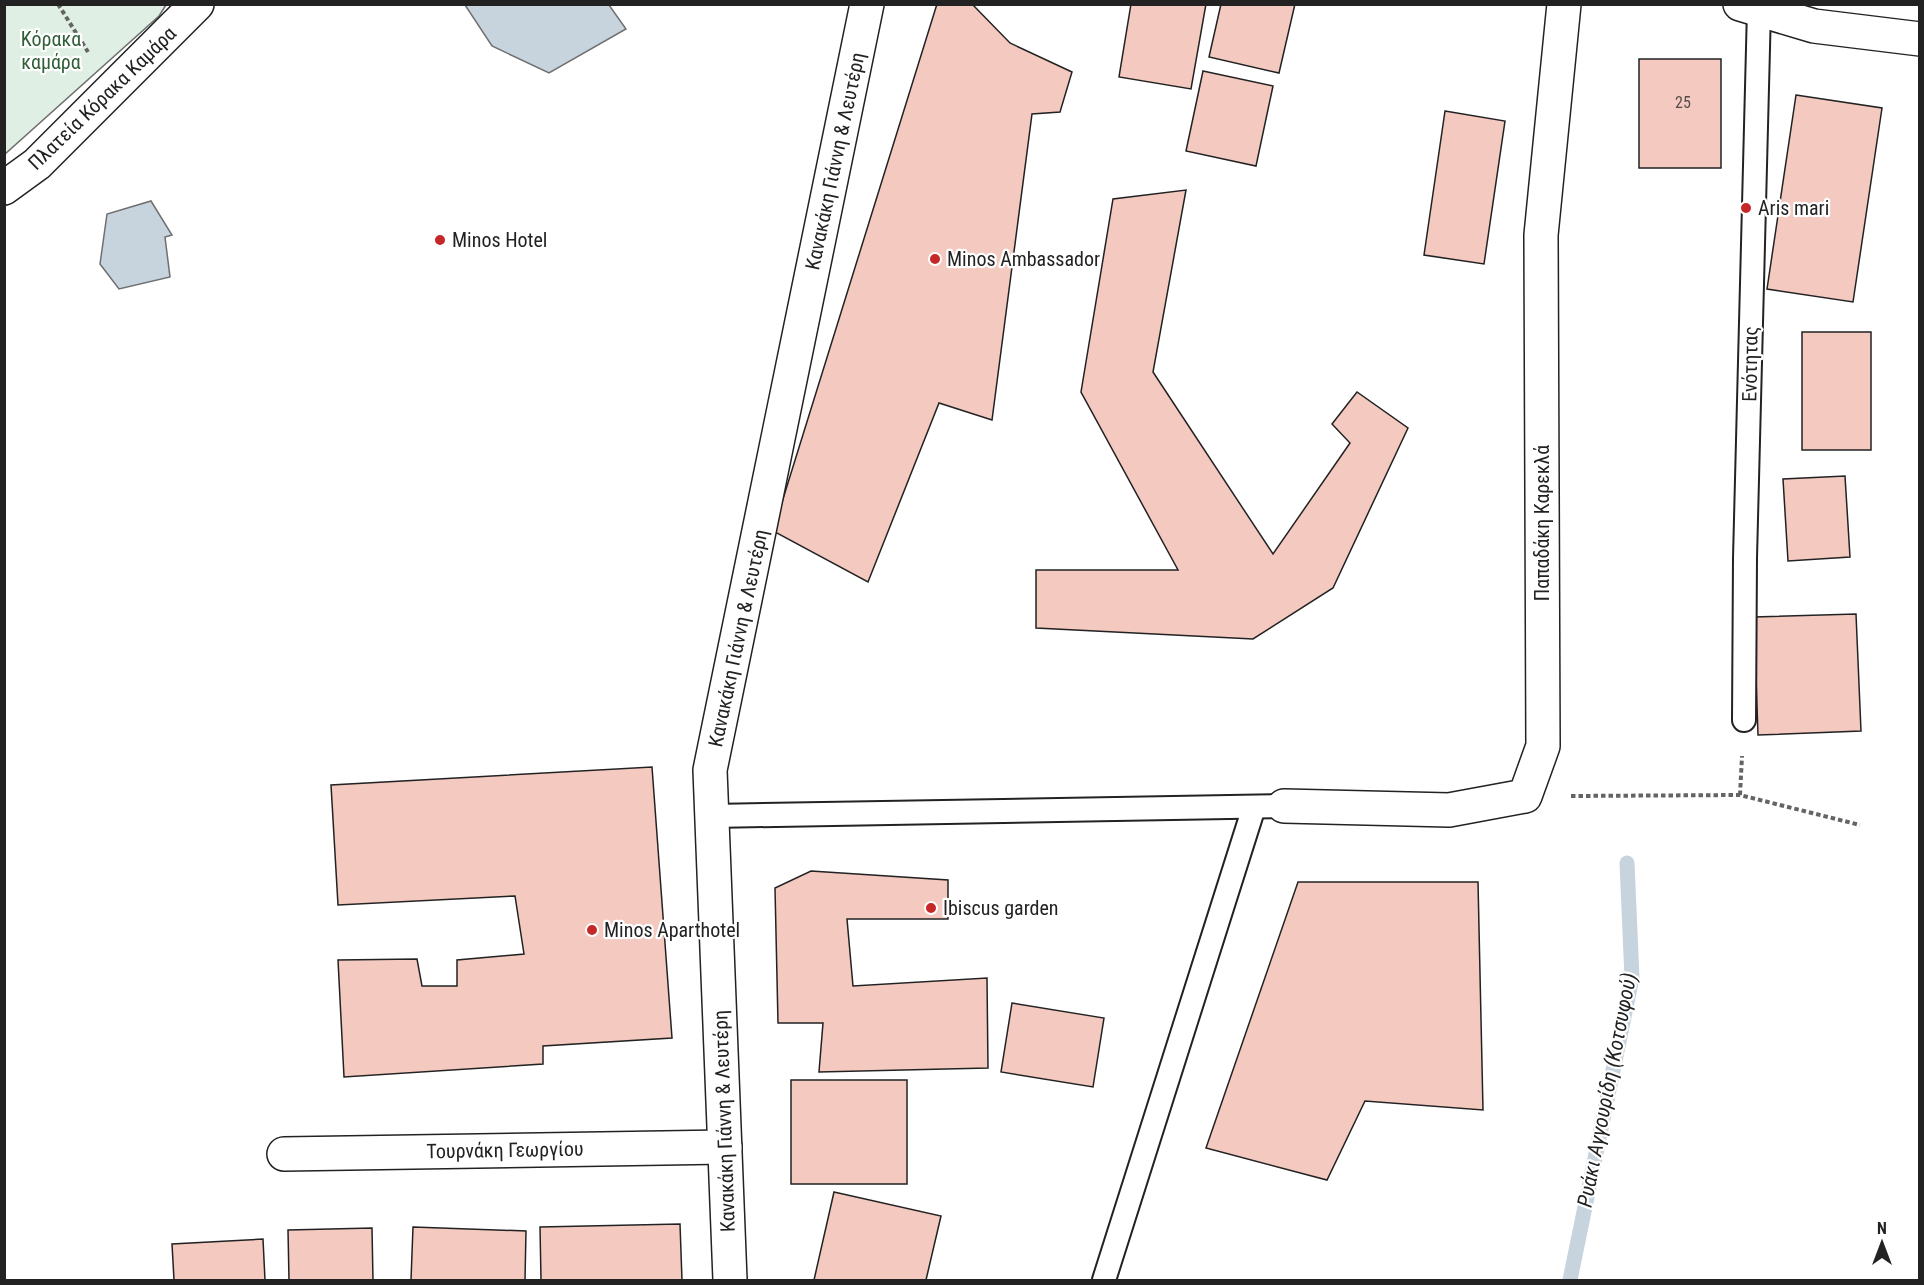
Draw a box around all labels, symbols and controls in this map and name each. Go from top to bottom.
street label: Πλατεία Κόρακα Καμάρα [23,21,181,175]
park label: Κόρακα καμάρα [21,27,81,74]
street label: Κανακάκη Γιάννη & Λευτέρη [800,50,870,272]
house number: 25 [1675,93,1691,112]
place label: Aris mari [1758,196,1829,220]
marker: Aris mari [1739,201,1753,215]
place label: Minos Hotel [452,228,547,252]
marker: Minos Hotel [433,233,447,247]
place label: Minos Ambassador [947,247,1100,271]
marker: Minos Ambassador [928,252,942,266]
street label: Ενότητας [1737,326,1763,402]
street label: Παπαδάκη Καρεκλά [1530,445,1554,601]
street label: Κανακάκη Γιάννη & Λευτέρη [703,527,773,749]
place label: Ibiscus garden [943,896,1059,920]
marker: Ibiscus garden [924,901,938,915]
place label: Minos Aparthotel [604,918,740,942]
marker: Minos Aparthotel [585,923,599,937]
water label: Ρυάκι Αγγουρίδη (Κοτσυφού) [1573,971,1641,1209]
street label: Κανακάκη Γιάννη & Λευτέρη [708,1010,740,1232]
street label: Τουρνάκη Γεωργίου [426,1137,584,1163]
north arrow [1852,1213,1912,1273]
text: N [1877,1219,1887,1238]

